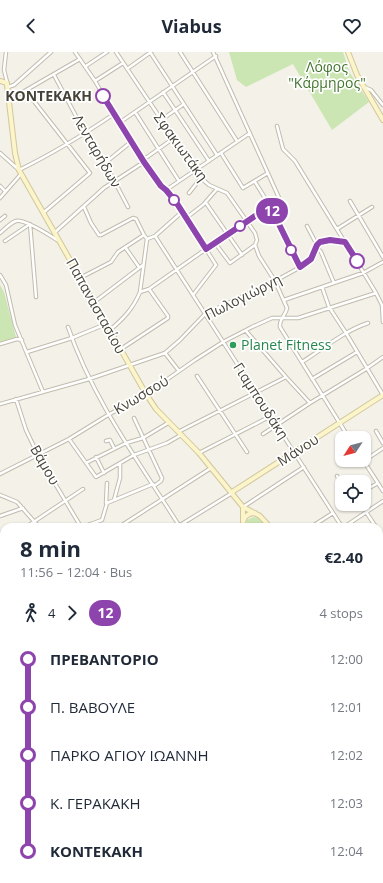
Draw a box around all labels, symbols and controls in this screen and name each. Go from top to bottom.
text: Viabus [161,14,222,38]
icon: back [20,15,42,37]
icon: heart [341,15,363,37]
park label: Λόφος "Κάρμηρος" [288,57,366,92]
place label: ΚΟΝΤΕΚΑΚΗ [5,86,92,105]
marker: ΚΟΝΤΕΚΑΚΗ [95,88,111,104]
street label: Σφακιωτάκη [150,109,213,185]
street label: Λενταρήδων [69,111,126,191]
unlabelled marker [168,194,180,206]
line badge: 12 [254,198,290,224]
text: 12 [264,201,280,220]
unlabelled marker [234,220,246,232]
unlabelled marker [285,244,297,256]
unlabelled marker [349,253,365,269]
street label: Παπαναστασίου [62,255,131,357]
street label: Πωλογιώργη [201,269,284,324]
place label: Planet Fitness [241,335,332,354]
marker: Planet Fitness [228,340,238,350]
street label: Γιαμπουδάκη [229,359,293,443]
street label: Κνωσσού [110,371,172,418]
street label: Μάνου [273,429,322,470]
north arrow [335,431,371,467]
map controls [335,431,371,511]
street label: Βάμου [26,441,64,488]
button: locate [335,475,371,511]
text: 8 min [20,533,81,563]
text: €2.40 [324,547,363,567]
text: 11:56 – 12:04 · Bus [20,563,132,581]
icon: walk [20,602,42,624]
icon: forward [61,602,83,624]
text: 12 [97,603,113,622]
text: 4 [48,604,55,622]
text: 4 stops [319,604,363,622]
text: ΠΡΕΒΑΝΤΟΡΙΟ [50,649,159,669]
text: 12:00 [330,650,363,668]
text: Π. ΒΑΒΟΥΛΕ [50,697,135,717]
text: 12:01 [330,698,363,716]
text: ΠΑΡΚΟ ΑΓΙΟΥ ΙΩΑΝΝΗ [50,745,209,765]
text: 12:02 [330,746,363,764]
text: Κ. ΓΕΡΑΚΑΚΗ [50,793,141,813]
text: 12:03 [330,794,363,812]
text: ΚΟΝΤΕΚΑΚΗ [50,841,143,861]
text: 12:04 [330,842,363,860]

